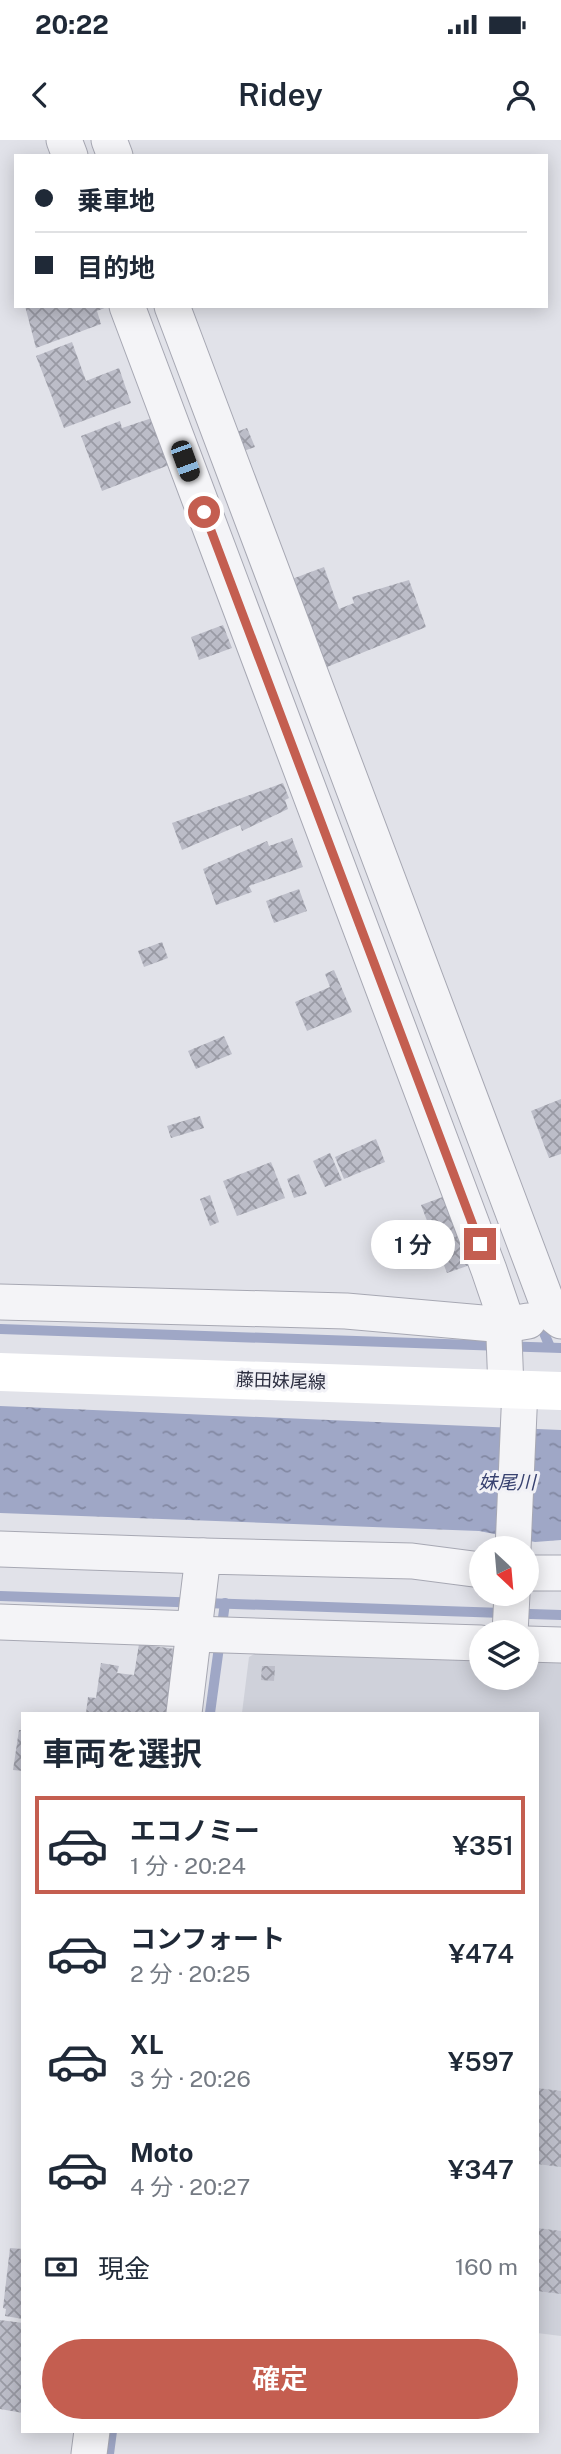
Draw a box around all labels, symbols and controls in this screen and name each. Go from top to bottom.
text: 20:22 [35,9,109,40]
icon: back [21,76,59,114]
text: Ridey [238,76,323,113]
icon: person [502,76,540,114]
text: 乗車地 [77,185,155,216]
text: 目的地 [77,252,155,283]
car [168,438,203,484]
route start [188,496,220,528]
callout: 1 分 [372,1220,456,1268]
route end [464,1228,496,1260]
text: 1 分 [394,1231,432,1258]
street label: 藤田妹尾線 [236,1368,326,1393]
water label: 妹尾川 [478,1471,537,1493]
north arrow [469,1536,539,1606]
map controls [469,1536,539,1690]
button: layers [469,1620,539,1690]
text: 車両を選択 [42,1735,202,1772]
icon: car [46,1814,109,1877]
text: エコノミー [130,1815,260,1846]
text: ¥351 [453,1830,514,1861]
text: 1 分 · 20:24 [130,1852,246,1879]
icon: car [46,1922,109,1985]
text: コンフォート [130,1923,285,1954]
text: ¥474 [448,1938,514,1969]
text: 2 分 · 20:25 [130,1960,250,1987]
text: XL [130,2029,164,2060]
icon: car [46,2030,109,2093]
text: ¥597 [448,2046,514,2077]
text: 3 分 · 20:26 [130,2065,251,2092]
text: Moto [130,2137,193,2168]
icon: car [46,2138,109,2201]
text: ¥347 [448,2154,514,2185]
text: 4 分 · 20:27 [130,2173,250,2200]
icon: cash [42,2248,80,2286]
text: 現金 [98,2253,150,2284]
text: 160 m [455,2253,518,2280]
button: 確定 [42,2339,518,2419]

